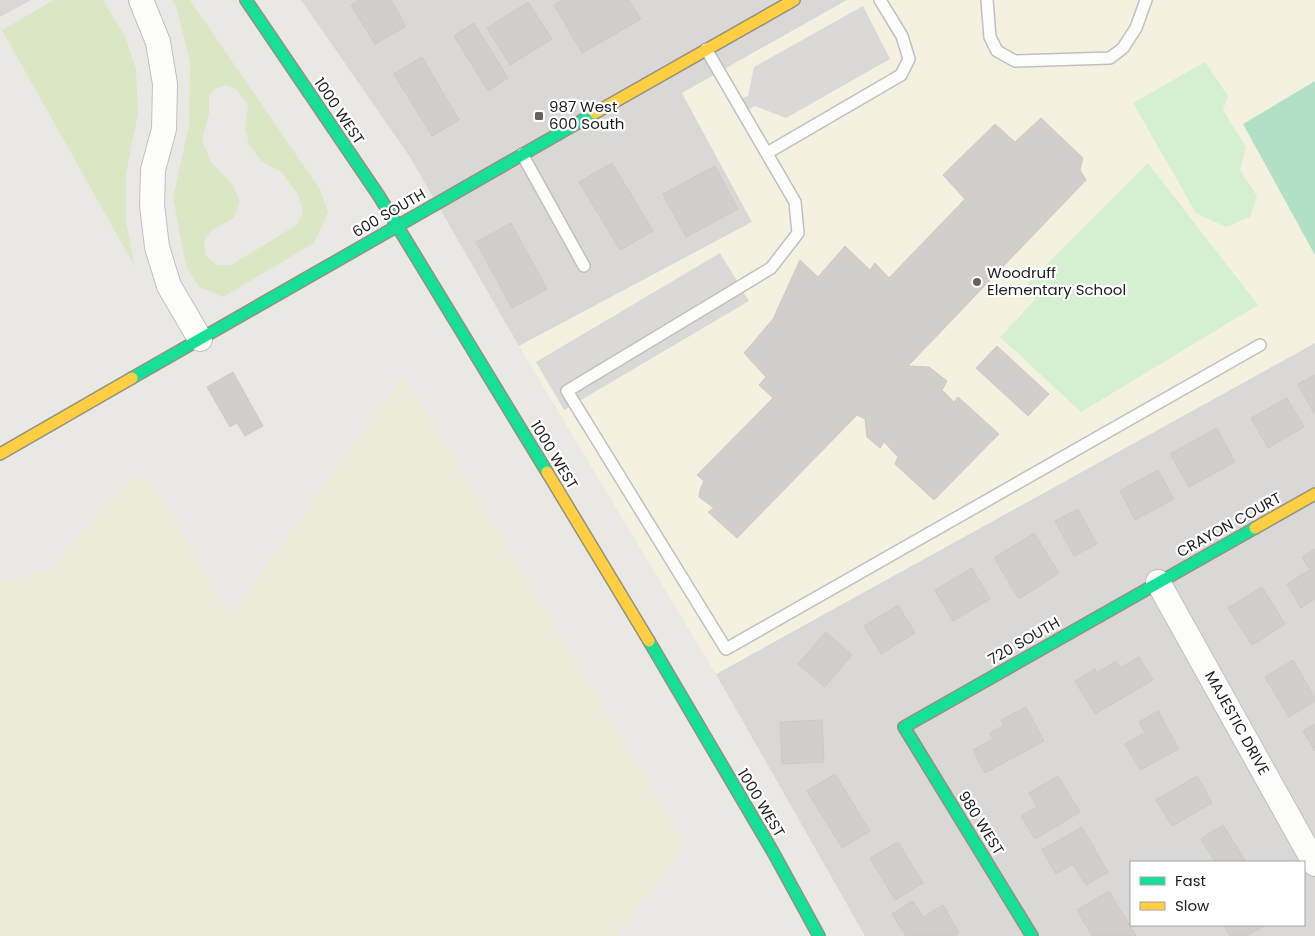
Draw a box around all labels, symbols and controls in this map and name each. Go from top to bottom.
street label: 1000 WEST [309,73,369,148]
place label: 987 West 600 South [549,96,624,134]
marker: 987 West 600 South [533,110,545,122]
street label: 600 SOUTH [348,183,429,242]
place label: Woodruff Elementary School [987,262,1126,300]
marker: Woodruff Elementary School [971,276,983,288]
street label: 1000 WEST [526,417,583,493]
street label: CRAYON COURT [1173,487,1285,562]
street label: 720 SOUTH [984,612,1063,670]
street label: MAJESTIC DRIVE [1200,667,1275,779]
street label: 1000 WEST [733,765,790,841]
street label: 980 WEST [954,787,1009,859]
legend [1130,861,1305,926]
text: Fast [1175,870,1206,891]
text: Slow [1175,895,1210,916]

